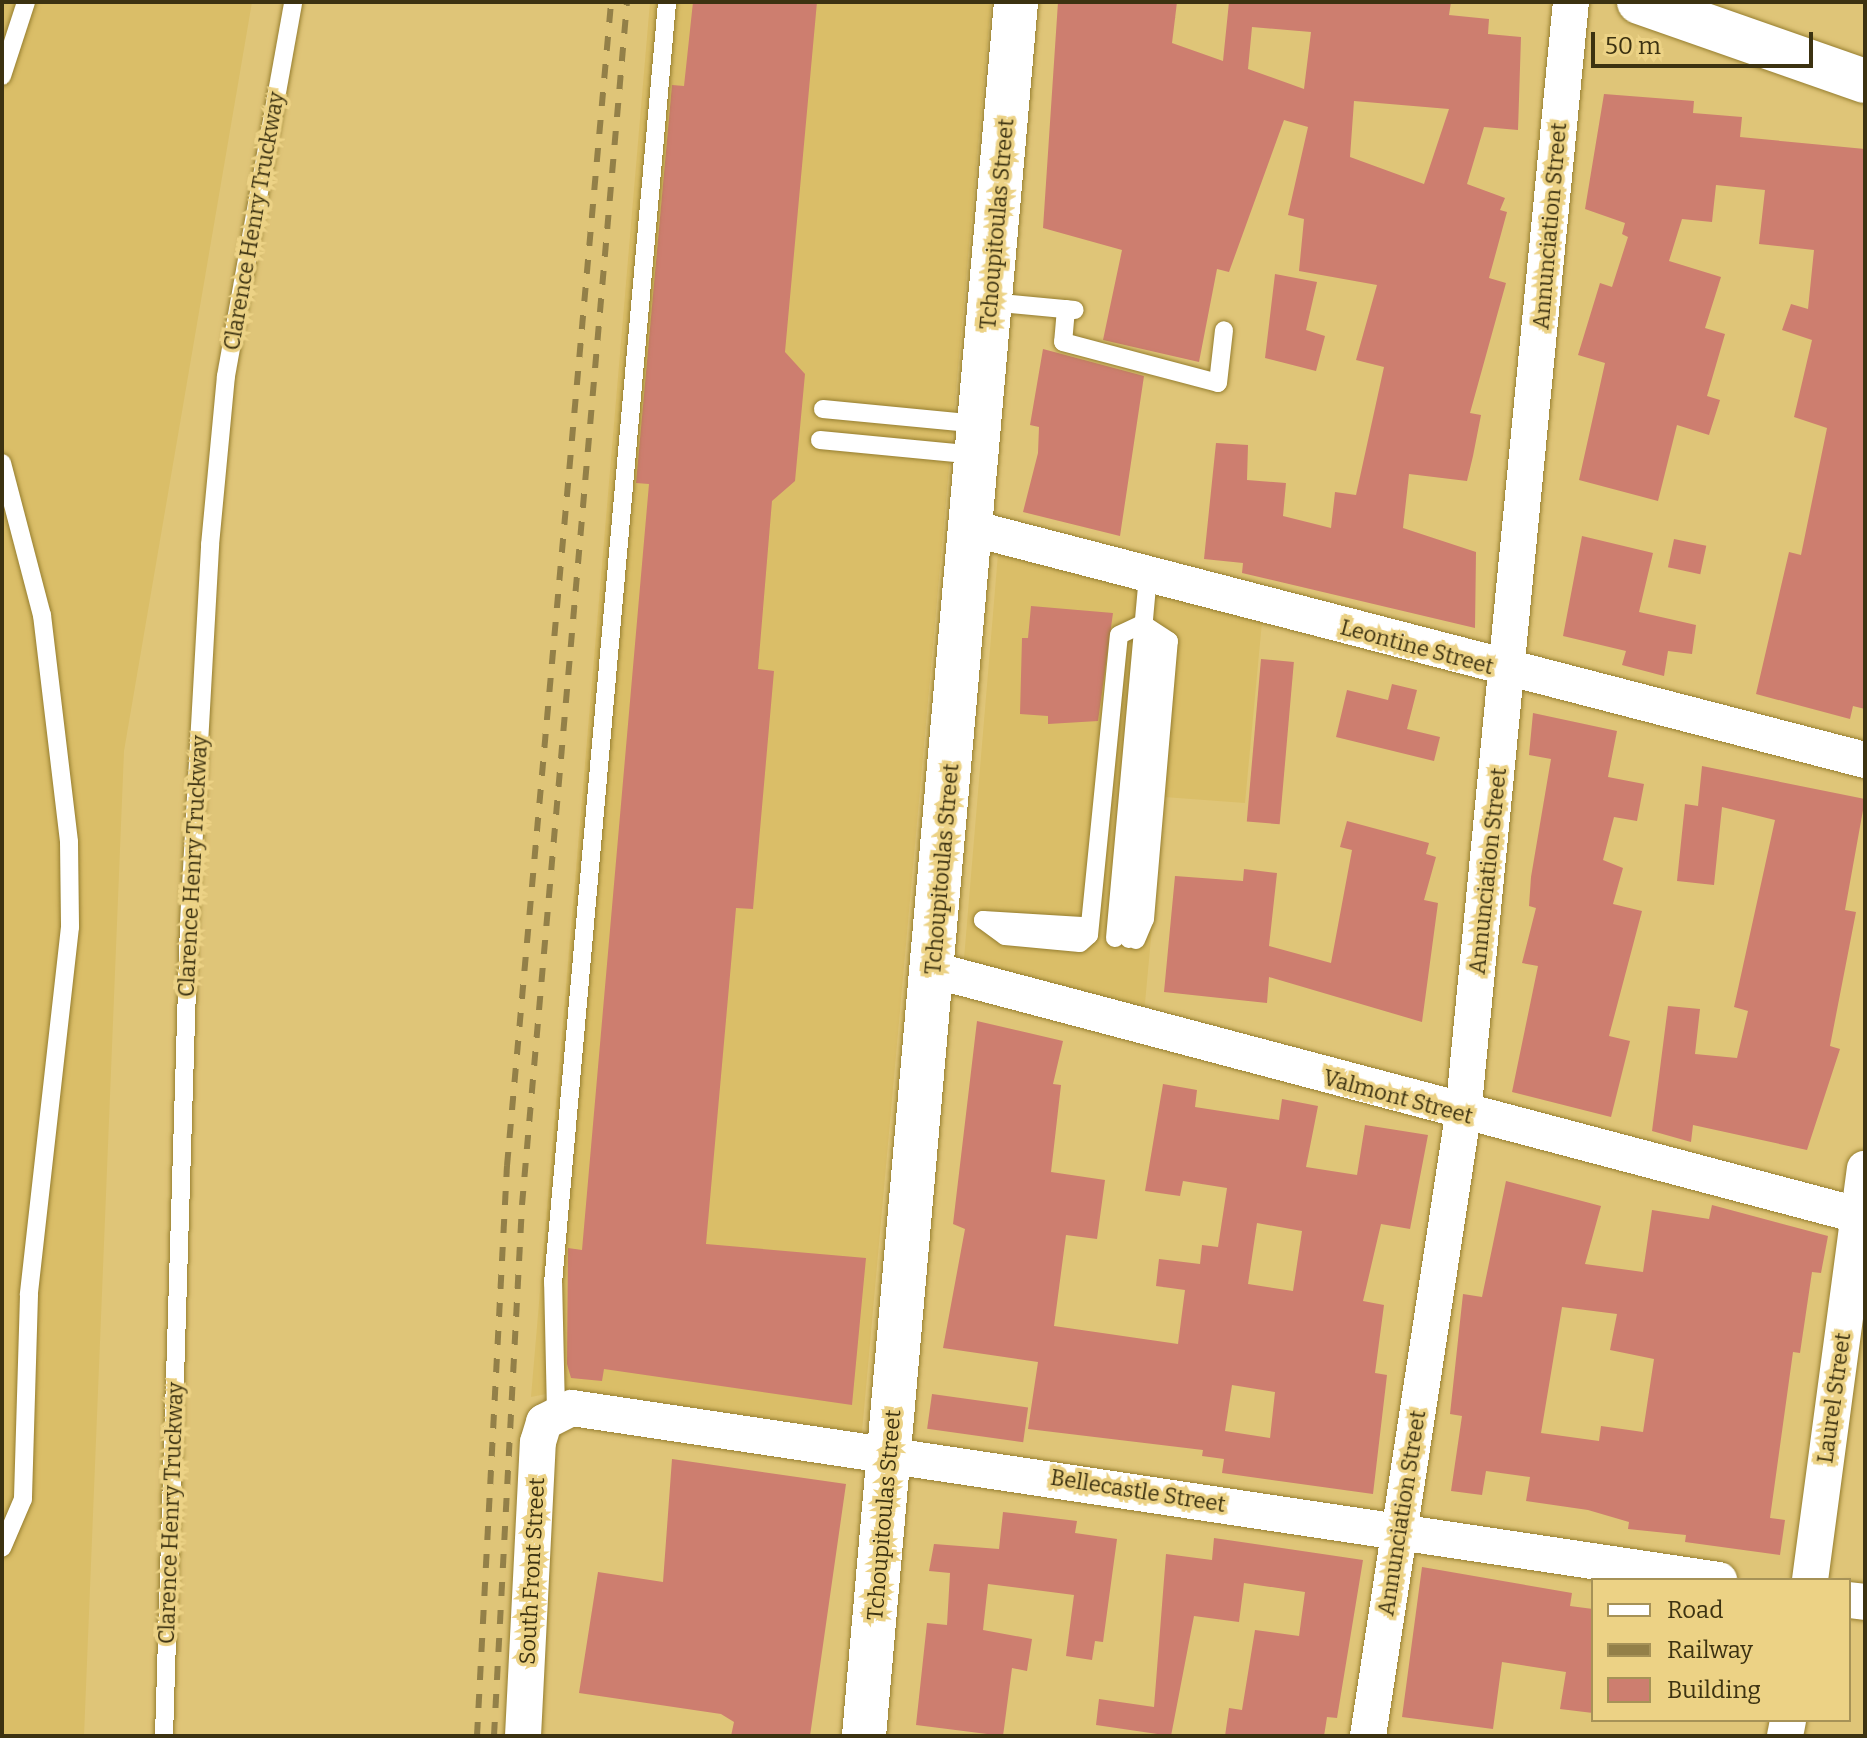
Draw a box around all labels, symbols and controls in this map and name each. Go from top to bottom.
scale bar [1595,16,1817,66]
text: 50 m [1605,32,1661,60]
street label: Clarence Henry Truckway [218,90,290,352]
street label: Tchoupitoulas Street [975,118,1019,330]
street label: Annunciation Street [1528,122,1572,330]
street label: Leontine Street [1338,614,1496,680]
street label: Clarence Henry Truckway [173,734,213,998]
street label: Tchoupitoulas Street [920,763,964,975]
street label: Annunciation Street [1464,766,1512,976]
street label: Valmont Street [1320,1064,1476,1130]
street label: Laurel Street [1812,1331,1856,1465]
street label: Clarence Henry Truckway [153,1382,189,1644]
street label: Annunciation Street [1373,1408,1431,1618]
street label: Tchoupitoulas Street [862,1409,906,1621]
street label: Bellecastle Street [1049,1464,1227,1518]
street label: South Front Street [514,1477,550,1665]
legend [1591,1578,1851,1722]
text: Road [1667,1596,1723,1624]
text: Railway [1667,1636,1753,1664]
text: Building [1667,1676,1761,1704]

